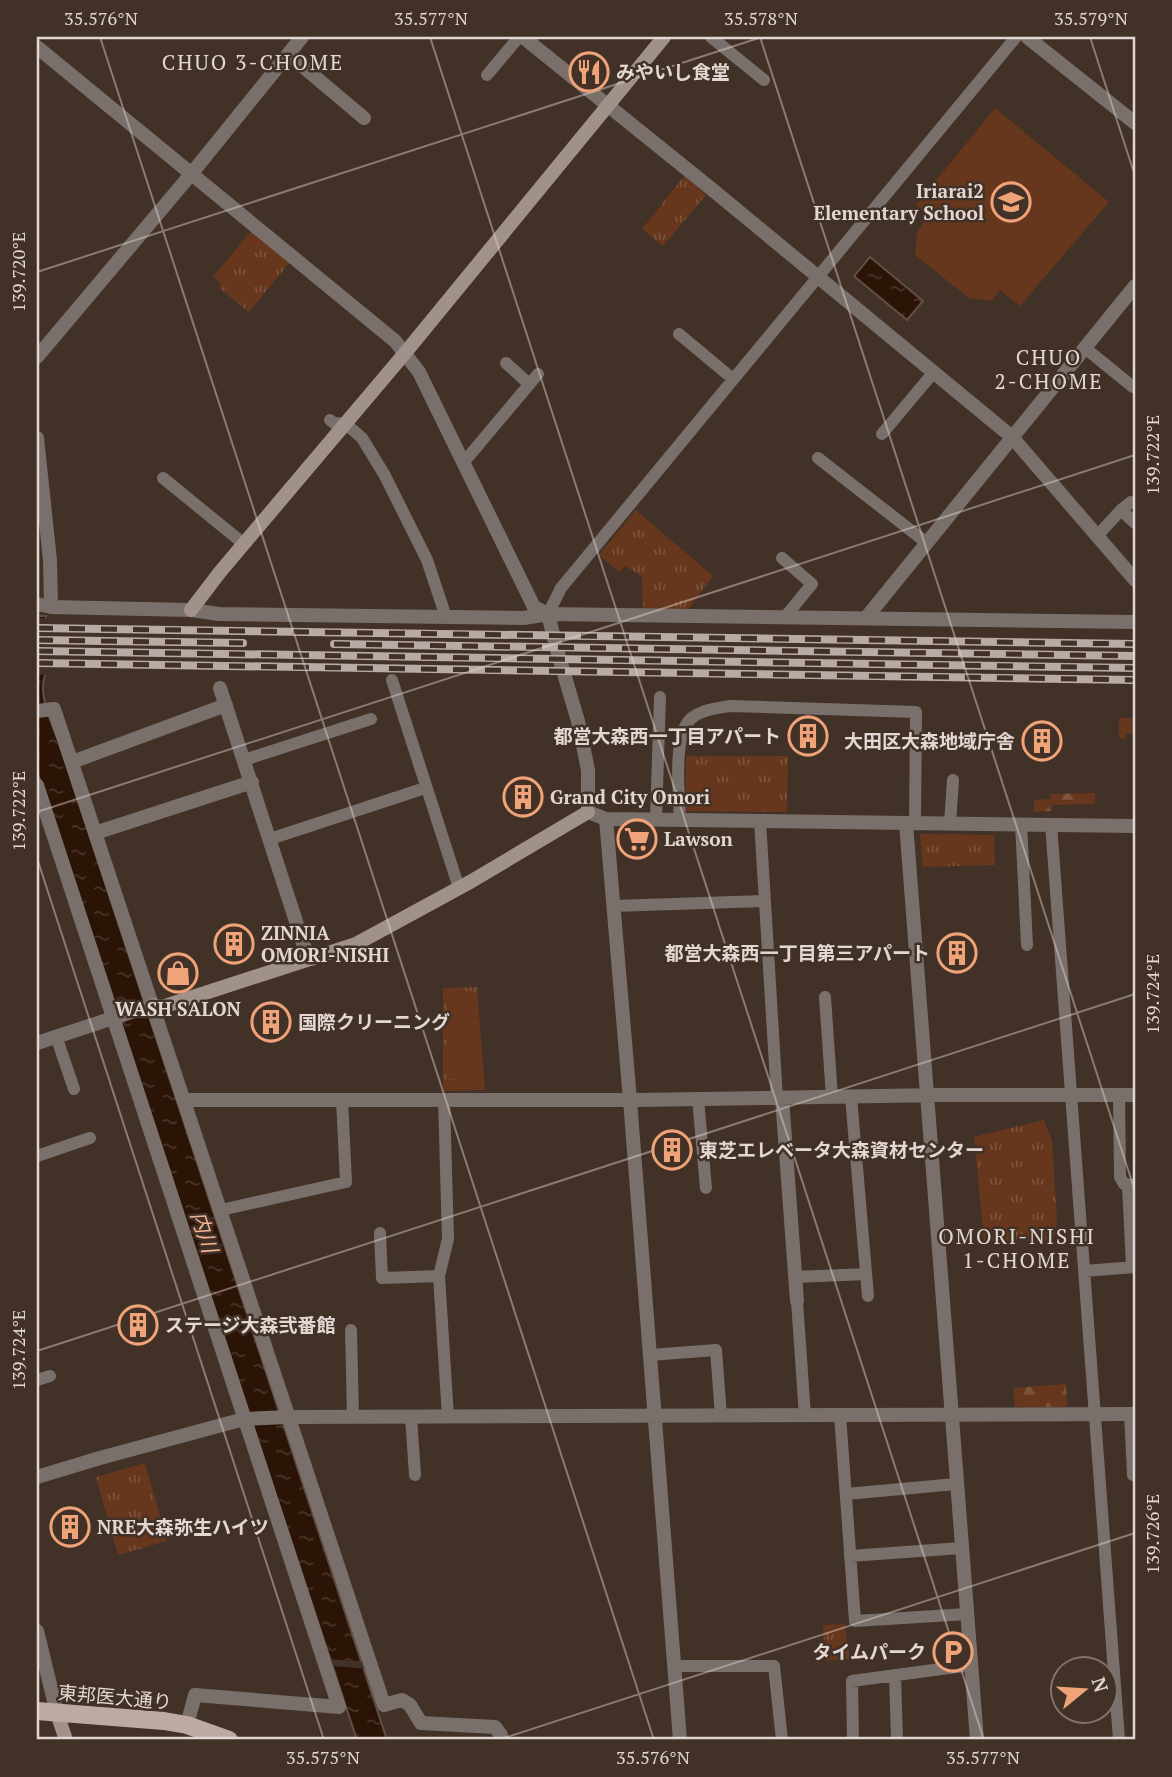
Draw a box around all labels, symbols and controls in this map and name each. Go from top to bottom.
text: 35.576°N [64,6,138,30]
text: 35.577°N [394,6,468,30]
text: 35.578°N [724,6,798,30]
text: 35.579°N [1054,6,1128,30]
district label: CHUO 3-CHOME [162,48,344,76]
restaurant icon: みやいし食堂 [568,51,610,93]
place label: みやいし食堂 [616,59,730,84]
place label: Iriarai2 Elementary School [813,178,984,225]
school or university icon: Iriarai2 Elementary School [990,181,1032,223]
text: 139.720°E [6,232,30,312]
district label: CHUO 2-CHOME [995,343,1103,395]
text: 139.722°E [1140,415,1164,495]
building icon: 都営大森西一丁目アパート [787,715,829,757]
building icon: 大田区大森地域庁舎 [1021,720,1063,762]
place label: 都営大森西一丁目アパート [553,723,781,748]
place label: 大田区大森地域庁舎 [844,728,1015,753]
text: 139.722°E [6,771,30,851]
building icon: Grand City Omori [502,776,544,818]
place label: Grand City Omori [550,784,710,809]
supermarket icon: Lawson [616,818,658,860]
place label: Lawson [664,826,733,851]
place label: ZINNIA OMORI-NISHI [261,920,389,967]
building icon: ZINNIA OMORI-NISHI [213,923,255,965]
building icon: 都営大森西一丁目第三アパート [936,932,978,974]
place label: 都営大森西一丁目第三アパート [664,940,930,965]
shop icon: WASH SALON [157,952,199,994]
text: 139.724°E [1140,954,1164,1034]
place label: WASH SALON [115,996,241,1021]
building icon: 国際クリーニング [250,1001,292,1043]
place label: 国際クリーニング [298,1009,450,1034]
building icon: 東芝エレベータ大森資材センター [651,1129,693,1171]
place label: 東芝エレベータ大森資材センター [699,1137,984,1162]
water label: 内川 [185,1207,225,1258]
district label: OMORI-NISHI 1-CHOME [938,1222,1096,1274]
building icon: ステージ大森弐番館 [117,1304,159,1346]
text: 139.724°E [6,1310,30,1390]
place label: ステージ大森弐番館 [165,1312,336,1337]
text: 139.726°E [1140,1494,1164,1574]
building icon: NRE大森弥生ハイツ [49,1506,91,1548]
place label: NRE大森弥生ハイツ [97,1514,269,1539]
parking icon: タイムパーク [932,1631,974,1673]
place label: タイムパーク [812,1639,926,1664]
north arrow [1050,1654,1120,1724]
text: N [1087,1674,1115,1696]
street label: 東邦医大通り [57,1679,173,1714]
text: 35.575°N [286,1745,360,1769]
text: 35.576°N [616,1745,690,1769]
text: 35.577°N [946,1745,1020,1769]

